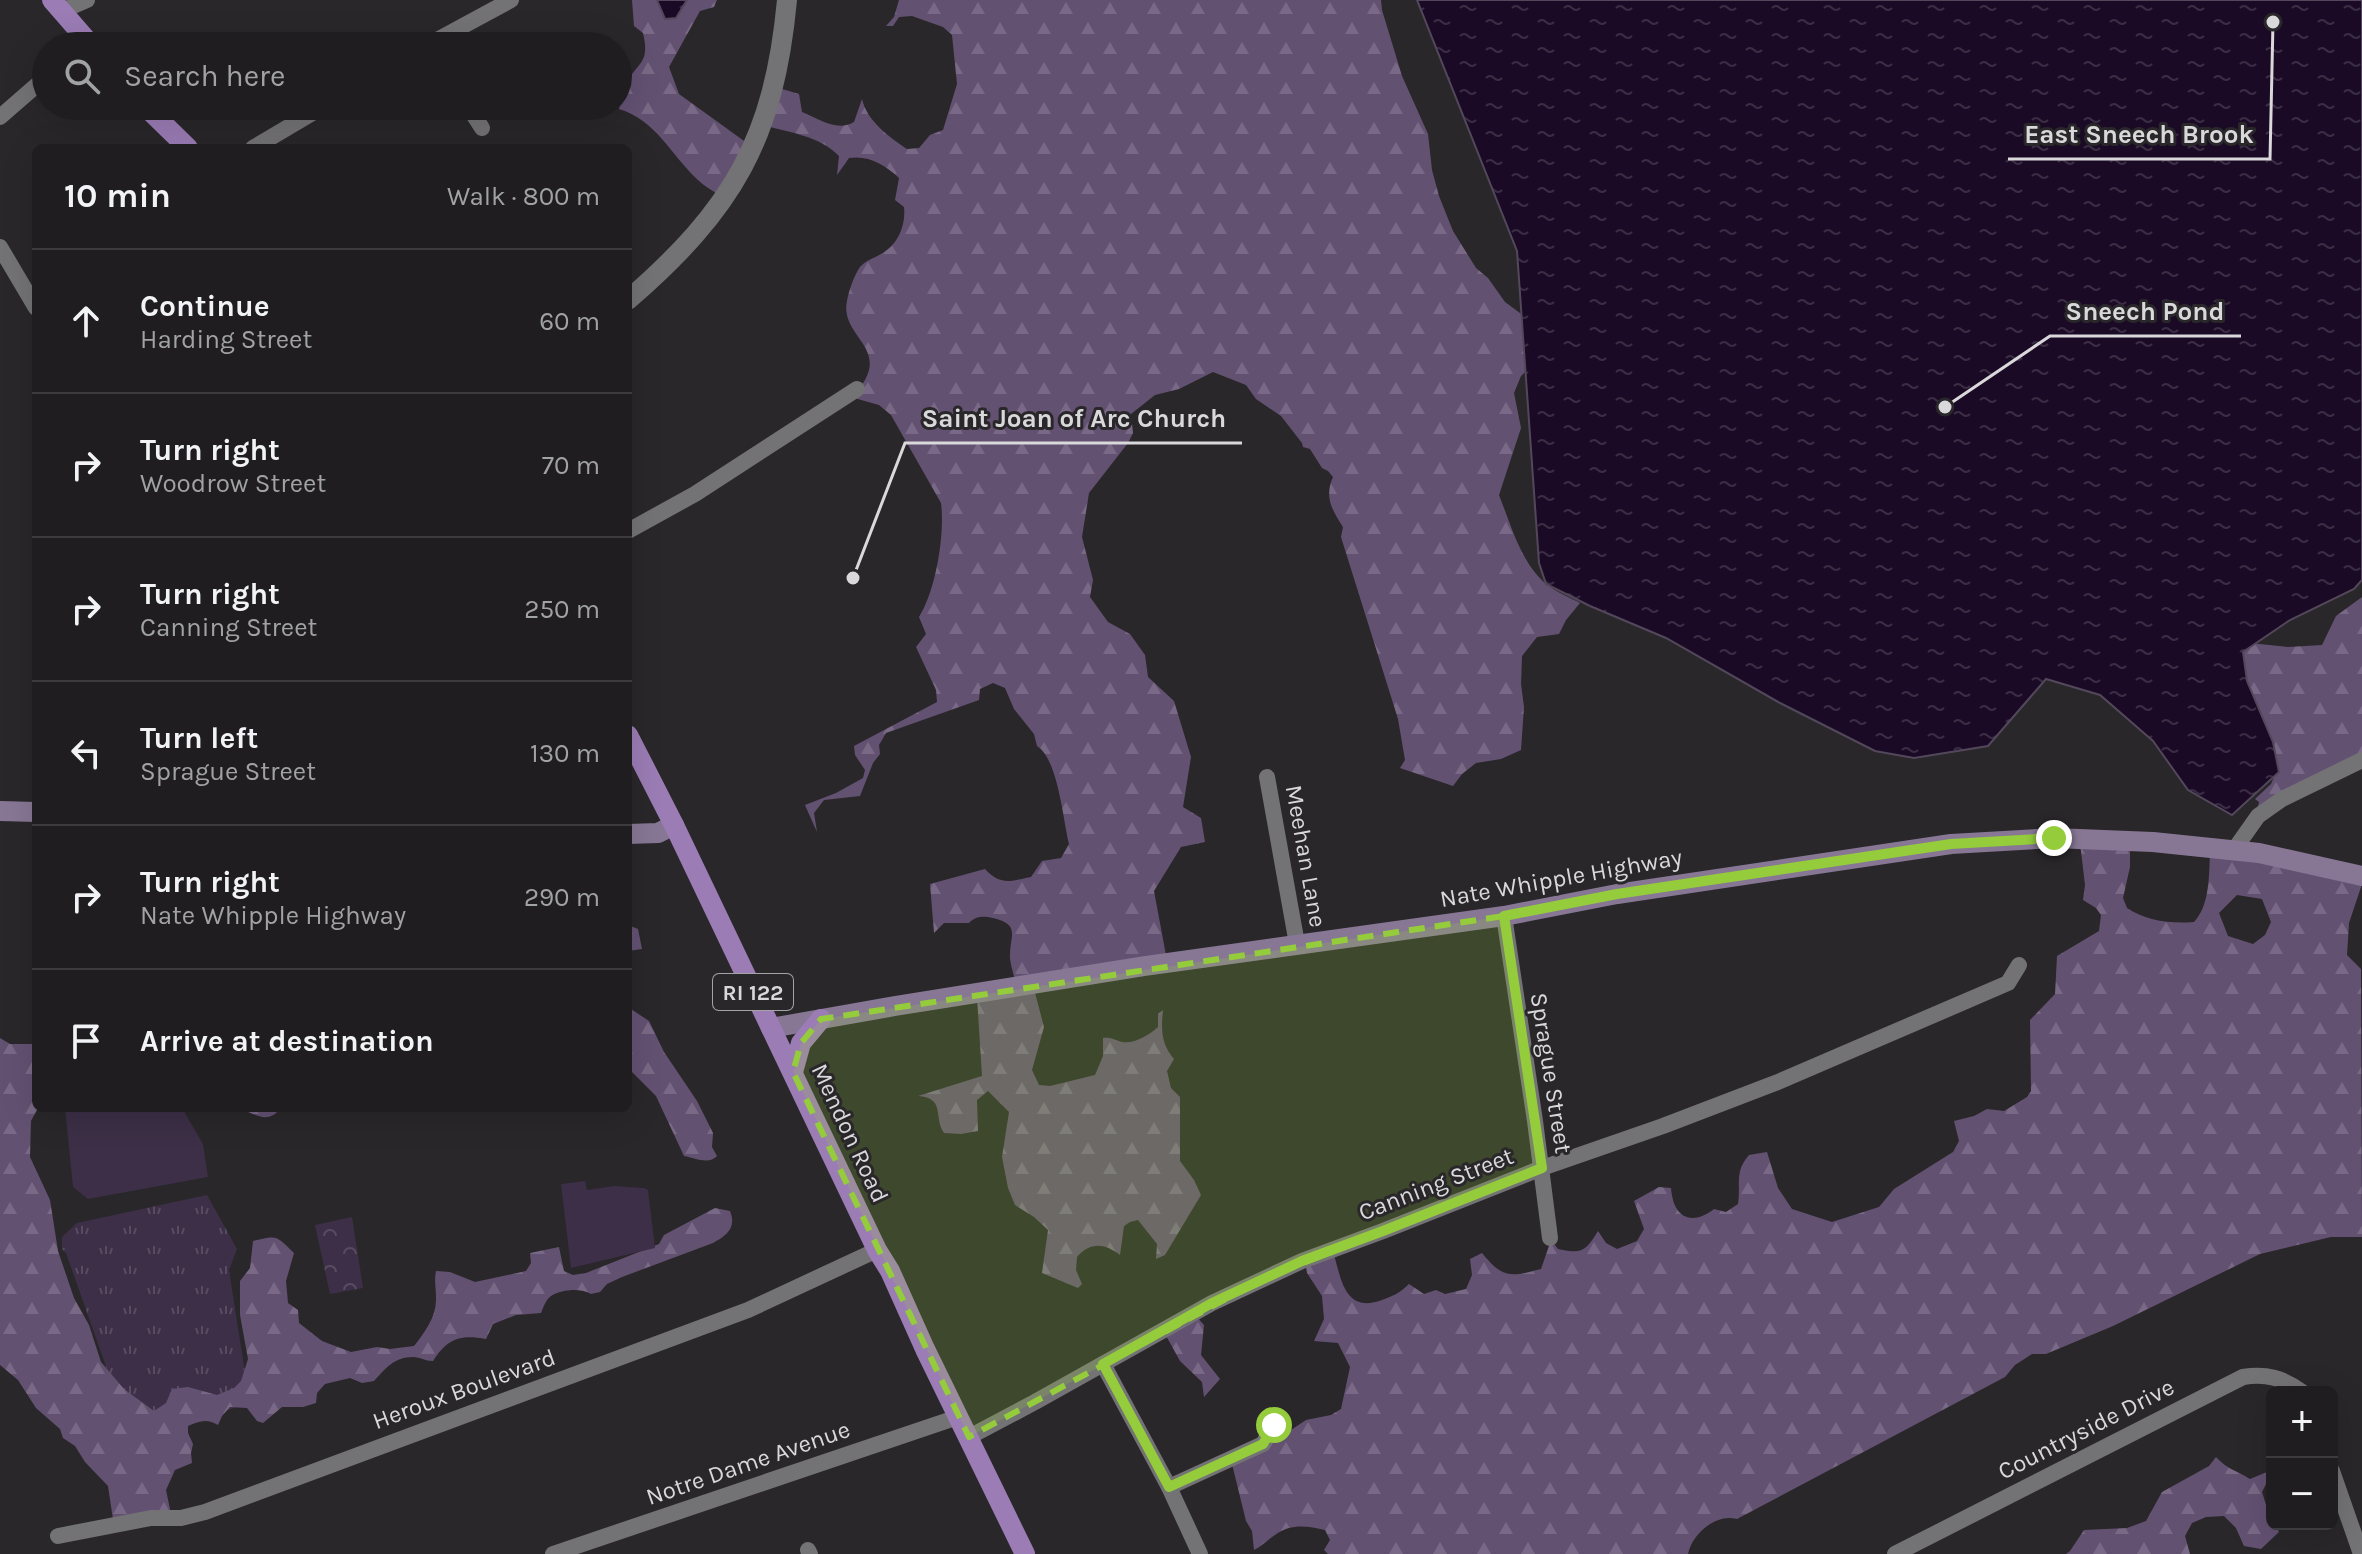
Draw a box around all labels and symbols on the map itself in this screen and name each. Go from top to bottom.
callout: East Sneech Brook [2008,109,2270,159]
text: East Sneech Brook [2024,119,2254,150]
callout: Sneech Pond [2050,286,2241,336]
text: Sneech Pond [2066,296,2224,327]
callout: Saint Joan of Arc Church [905,393,1242,443]
text: Saint Joan of Arc Church [922,403,1226,434]
street label: Meehan Lane [1280,783,1332,929]
route end [2036,820,2072,856]
street label: Nate Whipple Highway [1438,843,1684,913]
road number: RI 122 [713,974,793,1010]
street label: Sprague Street [1524,991,1578,1155]
street label: Mendon Road [806,1059,894,1207]
street label: Canning Street [1355,1142,1517,1226]
street label: Heroux Boulevard [369,1343,559,1435]
street label: Countryside Drive [1993,1373,2179,1485]
route start [1256,1407,1292,1443]
street label: Notre Dame Avenue [642,1415,854,1511]

